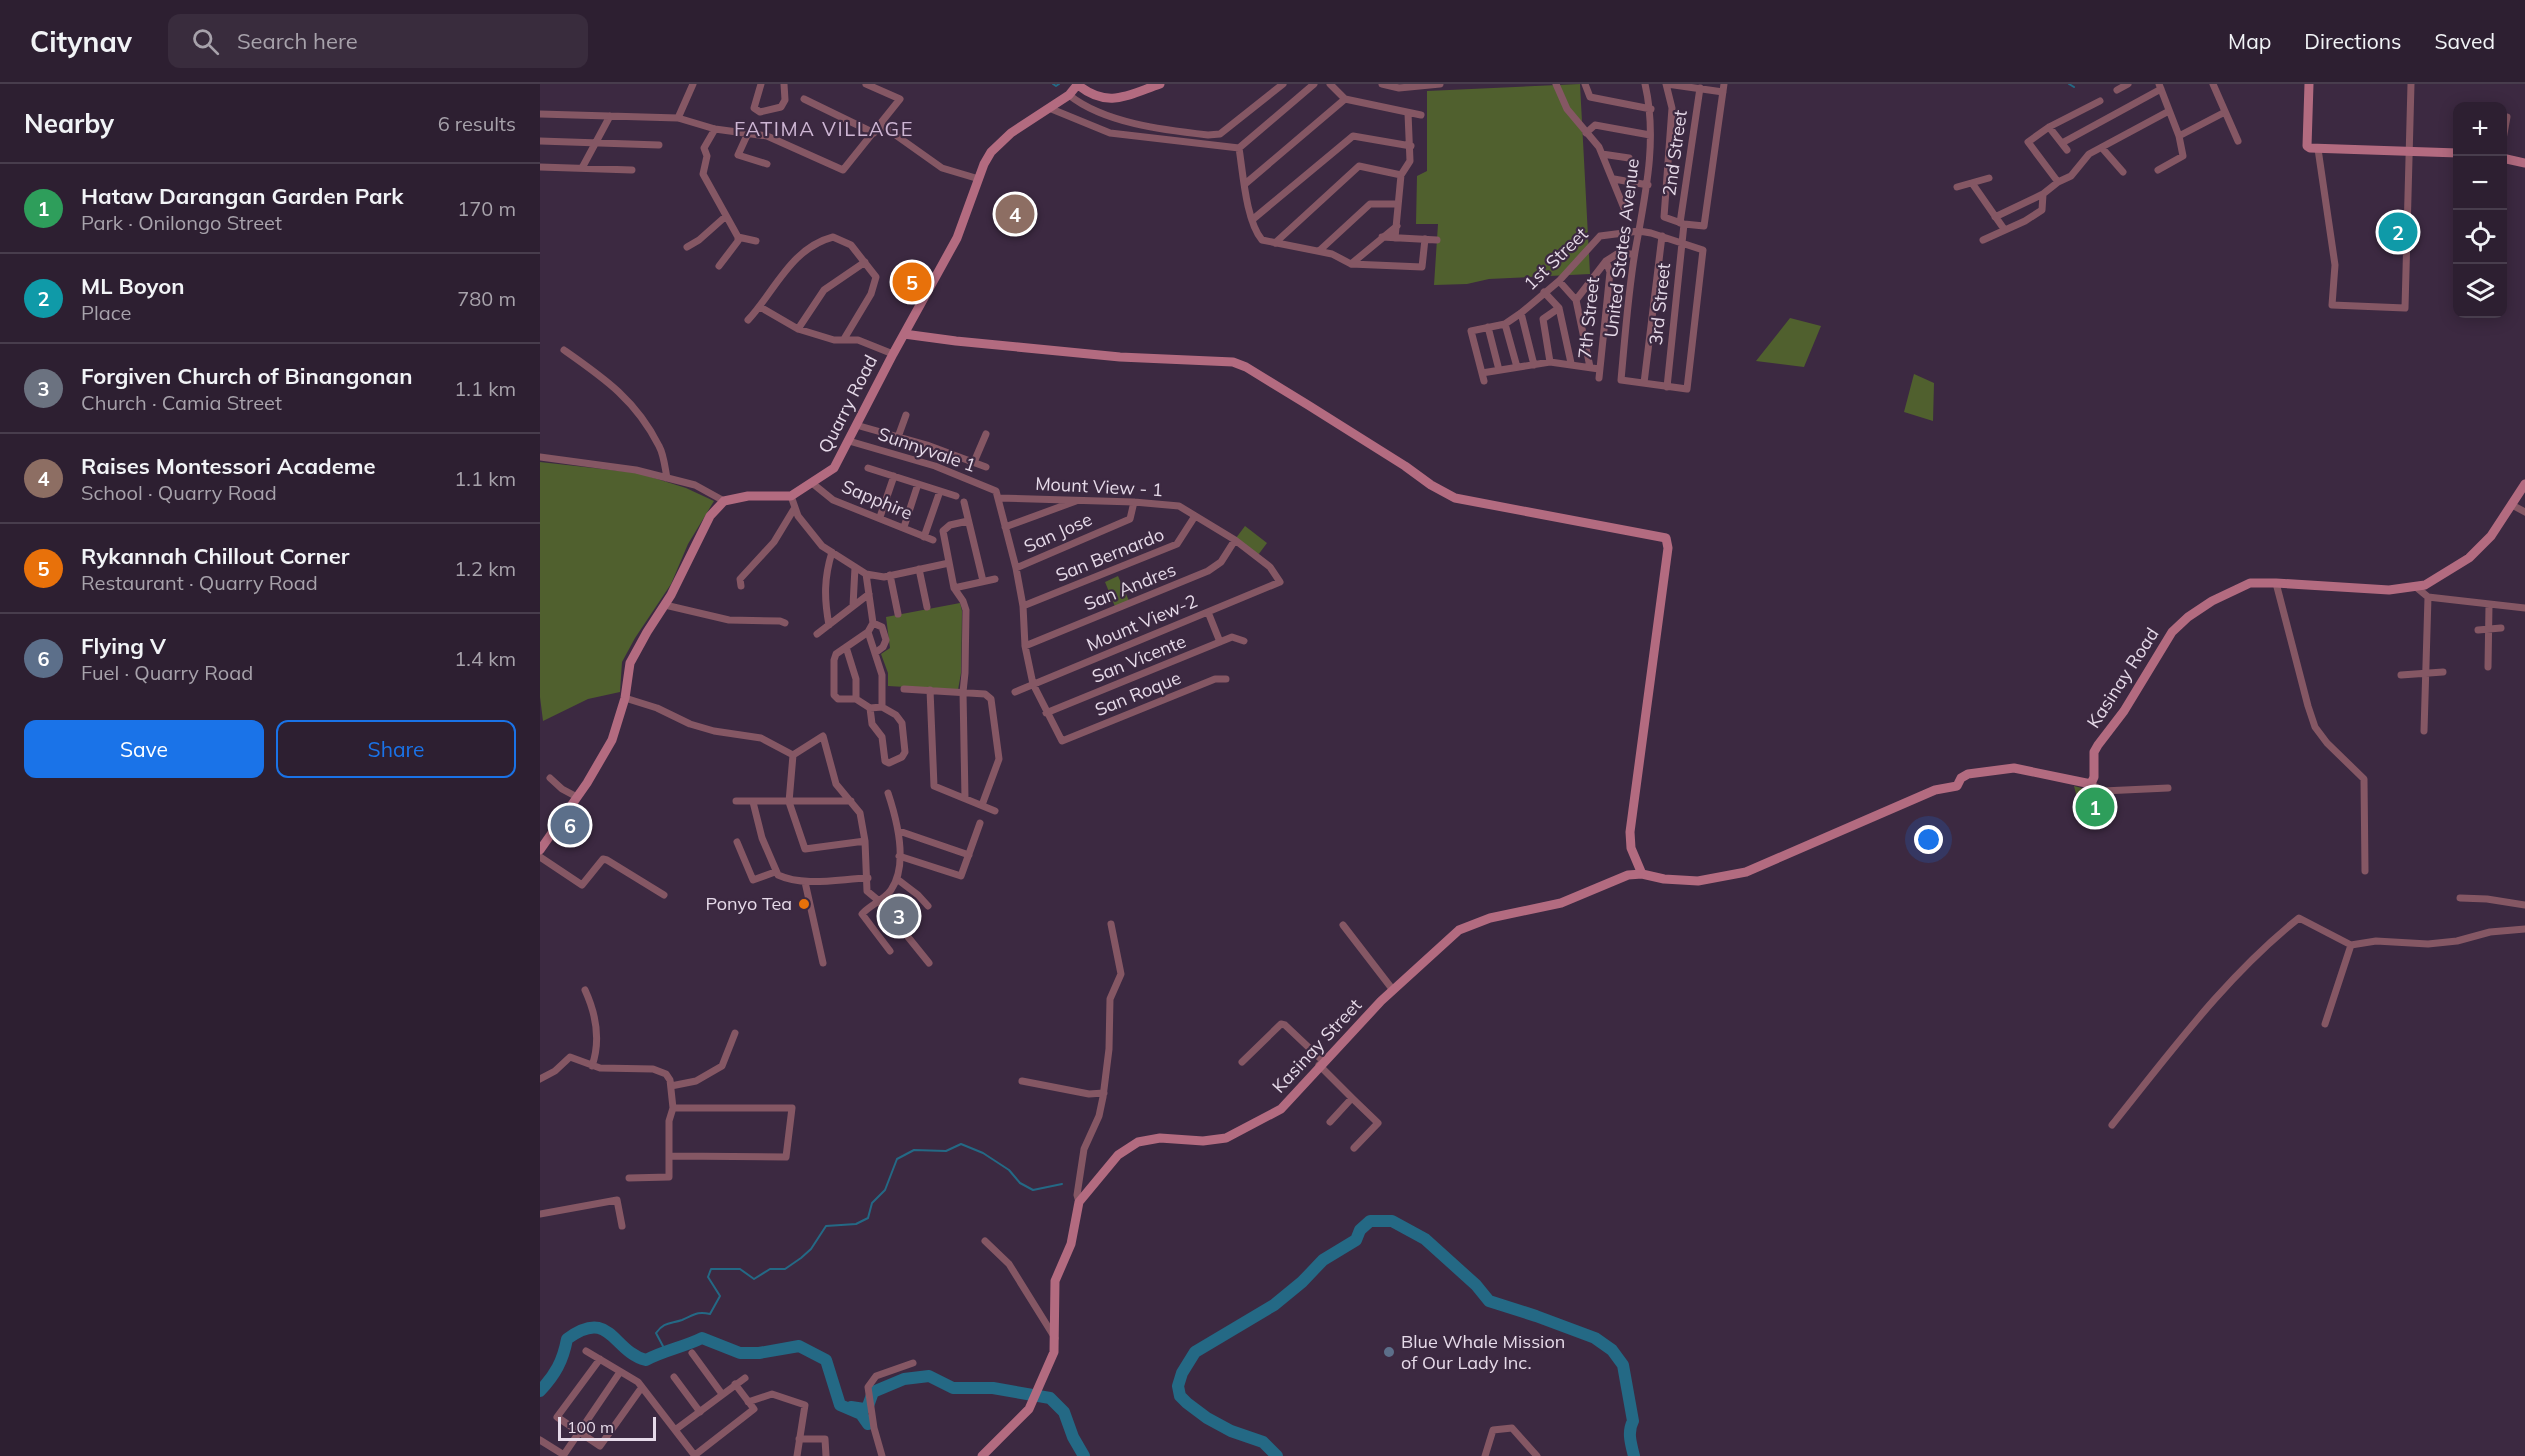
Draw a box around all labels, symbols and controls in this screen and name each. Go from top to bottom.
search box [168,14,588,68]
text: Citynav [30,24,132,59]
icon: search [189,25,222,58]
text: Search here [237,27,358,55]
text: Map [2228,28,2271,54]
text: Directions [2304,28,2401,54]
text: Saved [2434,28,2495,54]
map controls [2453,102,2507,318]
button: + [2453,102,2507,156]
text: Nearby [24,107,114,140]
street label: 2nd Street [1657,108,1692,197]
text: 6 results [438,111,516,136]
district label: FATIMA VILLAGE [734,116,914,141]
button: − [2453,156,2507,210]
street label: United States Avenue [1599,157,1644,339]
text: Hataw Darangan Garden Park [81,182,403,210]
pin: 4 [996,192,1034,236]
text: 1 [38,196,50,221]
text: 170 m [457,196,516,221]
text: Park · Onilongo Street [81,210,282,235]
pin: 2 [2378,210,2418,254]
button: locate [2453,210,2507,264]
street label: 1st Street [1519,222,1593,295]
pin: 5 [892,260,932,304]
street label: 3rd Street [1644,262,1675,346]
button: layers [2453,264,2507,318]
text: ML Boyon [81,272,185,300]
street label: 7th Street [1573,276,1604,360]
text: 2 [38,286,50,311]
text: 780 m [457,286,516,311]
text: Place [81,300,131,325]
street label: Quarry Road [813,351,882,457]
text: Forgiven Church of Binangonan [81,362,413,390]
text: 3 [38,376,50,401]
text: 1.1 km [454,376,516,401]
text: Church · Camia Street [81,390,282,415]
street label: Sunnyvale 1 [875,422,979,477]
text: Raises Montessori Academe [81,452,376,480]
text: 4 [38,466,50,491]
text: 1.1 km [454,466,516,491]
street label: Mount View - 1 [1035,472,1163,501]
street label: Sapphire [838,474,916,525]
text: School · Quarry Road [81,480,277,505]
street label: San Jose [1020,507,1095,558]
street label: San Bernardo [1052,522,1167,587]
text: Rykannah Chillout Corner [81,542,350,570]
text: 5 [38,556,50,581]
text: 1.2 km [454,556,516,581]
street label: San Andres [1081,558,1179,615]
text: Restaurant · Quarry Road [81,570,318,595]
street label: Mount View-2 [1083,589,1201,656]
street label: Kasinay Road [2082,623,2164,732]
street label: San Vicente [1089,629,1189,688]
text: Flying V [81,632,166,660]
text: 6 [38,646,50,671]
text: 1.4 km [454,646,516,671]
text: Fuel · Quarry Road [81,660,253,685]
street label: San Roque [1091,666,1184,721]
button: Save [24,720,264,778]
button: Share [276,720,516,778]
pin: 1 [2076,784,2114,830]
pin: 6 [550,802,590,848]
your location [1914,825,1943,854]
place label: Ponyo Tea [705,892,792,915]
pin: 3 [880,894,918,938]
marker: Ponyo Tea [797,897,811,911]
street label: Kasinay Street [1267,994,1366,1098]
place label: Blue Whale Mission of Our Lady Inc. [1401,1330,1565,1374]
marker: Blue Whale Mission of Our Lady Inc. [1382,1345,1396,1359]
scale bar [558,1414,656,1442]
text: 100 m [567,1417,614,1437]

